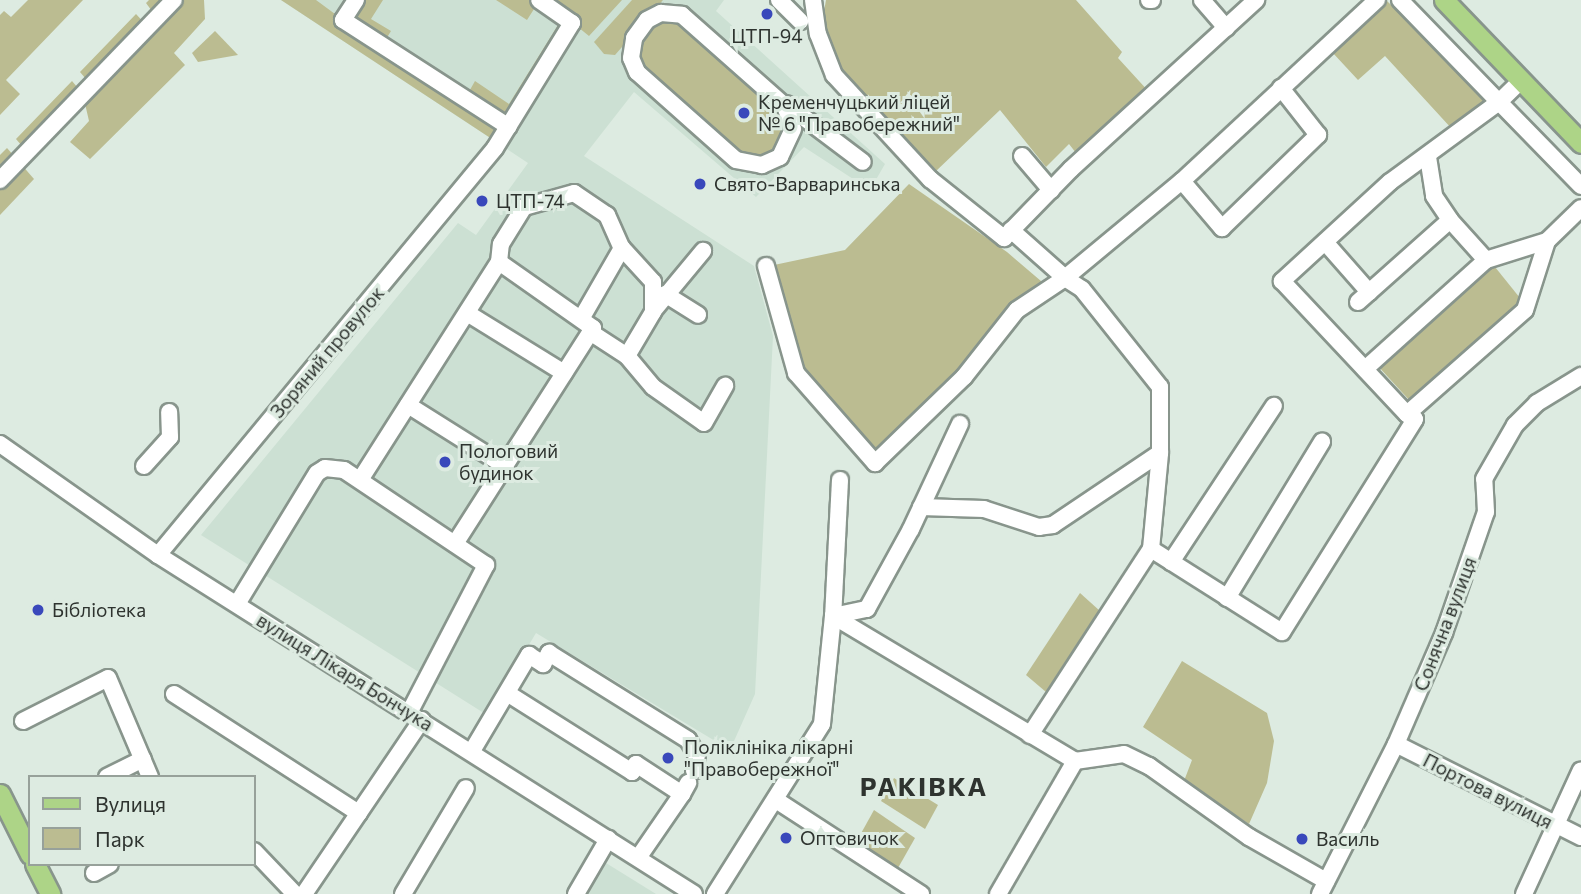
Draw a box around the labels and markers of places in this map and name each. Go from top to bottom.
marker: ЦТП-94 [759,6,775,22]
place label: ЦТП-94 [731,25,803,47]
place label: Кременчуцький ліцей № 6 "Правобережний" [758,91,960,135]
marker: Кременчуцький ліцей № 6 "Правобережний" [736,105,752,121]
place label: Свято-Варваринська [714,173,900,195]
marker: Свято-Варваринська [692,176,708,192]
place label: ЦТП-74 [496,190,565,212]
marker: ЦТП-74 [474,193,490,209]
place label: Пологовий будинок [459,440,558,484]
marker: Пологовий будинок [437,454,453,470]
place label: Бібліотека [52,599,146,621]
marker: Бібліотека [30,602,46,618]
place label: Поліклініка лікарні "Правобережної" [684,736,853,780]
marker: Поліклініка лікарні "Правобережної" [658,748,678,768]
place label: Оптовичок [800,827,899,849]
place label: Василь [1316,828,1379,850]
marker: Оптовичок [778,830,794,846]
marker: Василь [1294,831,1310,847]

